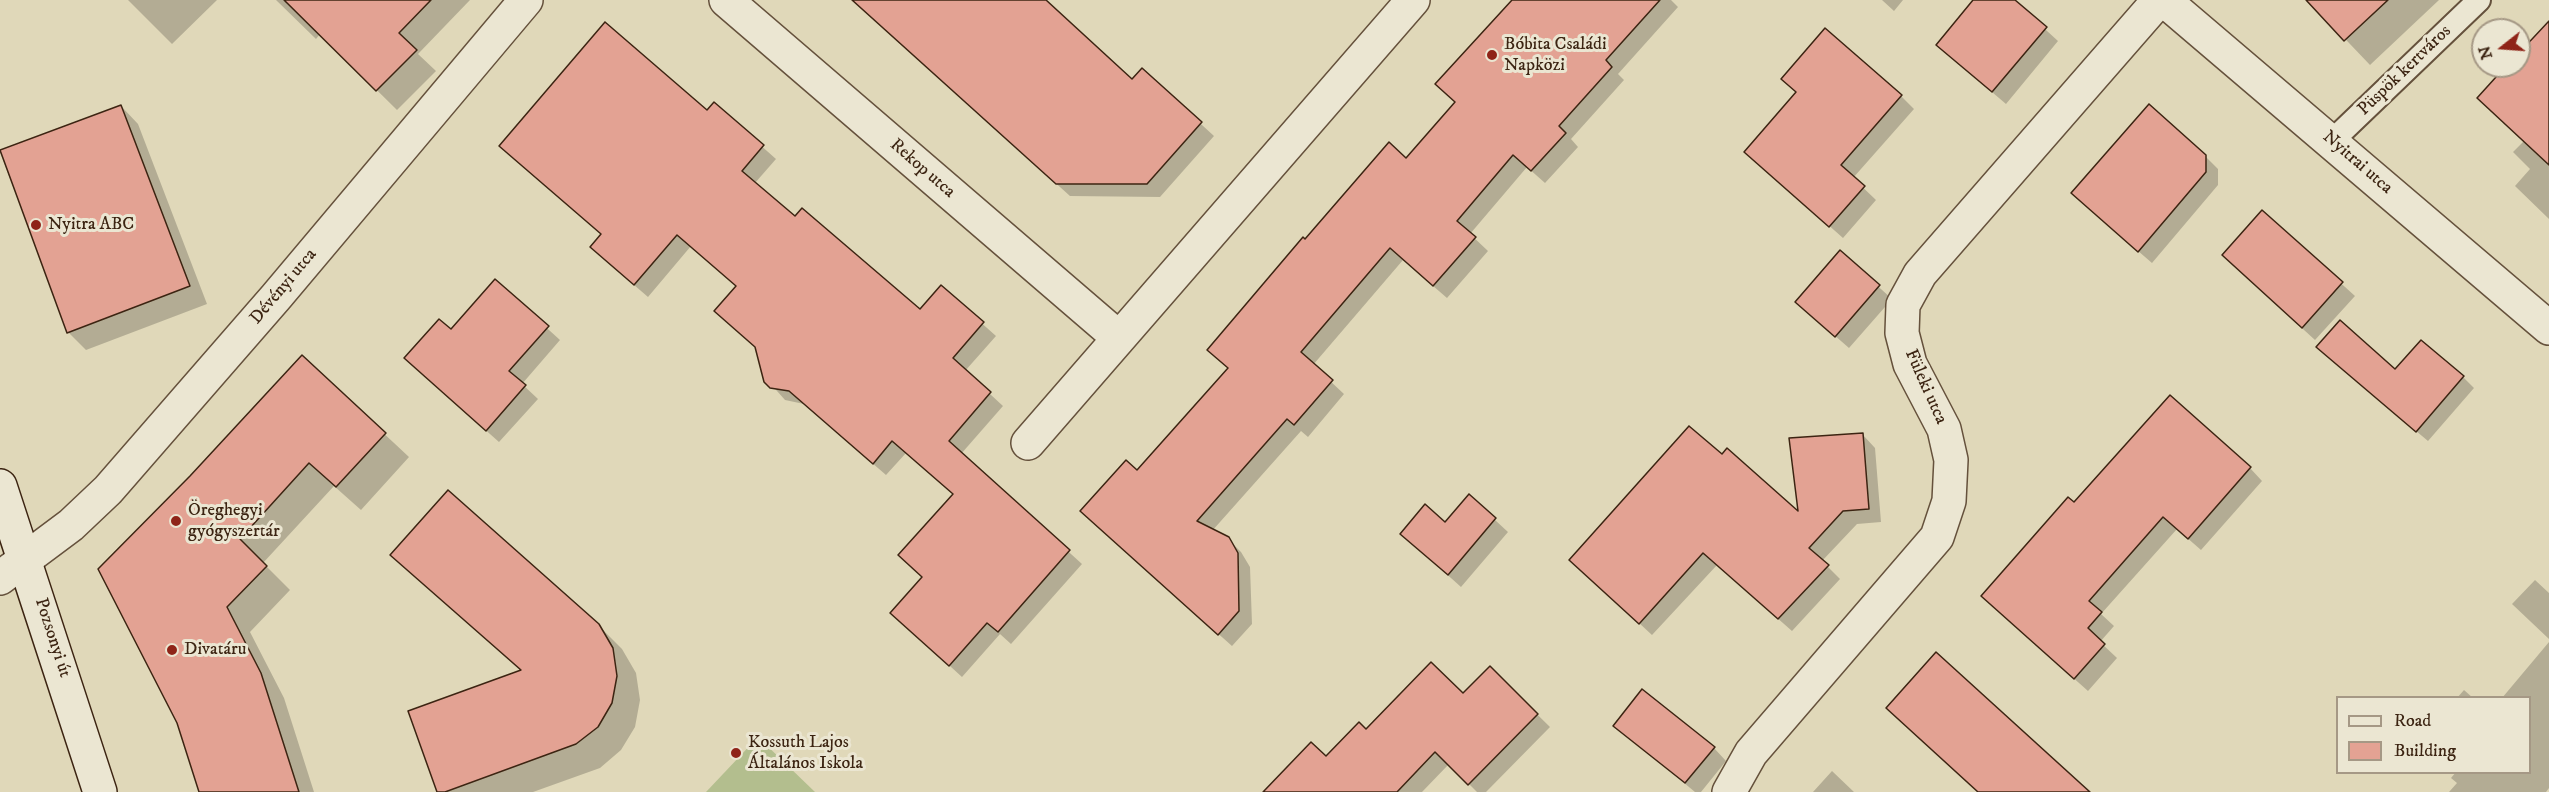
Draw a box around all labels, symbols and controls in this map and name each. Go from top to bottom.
north arrow [2471,18,2531,78]
street label: Püspök kertváros [2354,21,2456,121]
place label: Bóbita Családi Napközi [1504,34,1607,76]
text: N [2474,43,2497,62]
marker: Bóbita Családi Napközi [1485,48,1499,62]
street label: Nyitrai utca [2317,127,2397,199]
street label: Rekop utca [885,135,959,203]
place label: Nyitra ABC [48,214,134,236]
marker: Nyitra ABC [29,218,43,232]
street label: Dévényi utca [246,245,322,329]
street label: Füleki utca [1899,346,1951,428]
place label: Öreghegyi gyógyszertár [188,500,280,542]
marker: Öreghegyi gyógyszertár [169,514,183,528]
street label: Pozsonyi út [29,596,75,680]
place label: Divatáru [184,639,246,661]
marker: Divatáru [165,643,179,657]
legend [2336,696,2531,774]
text: Road [2394,710,2431,732]
place label: Kossuth Lajos Általános Iskola [748,732,863,774]
text: Building [2394,740,2456,762]
marker: Kossuth Lajos Általános Iskola [729,746,743,760]

